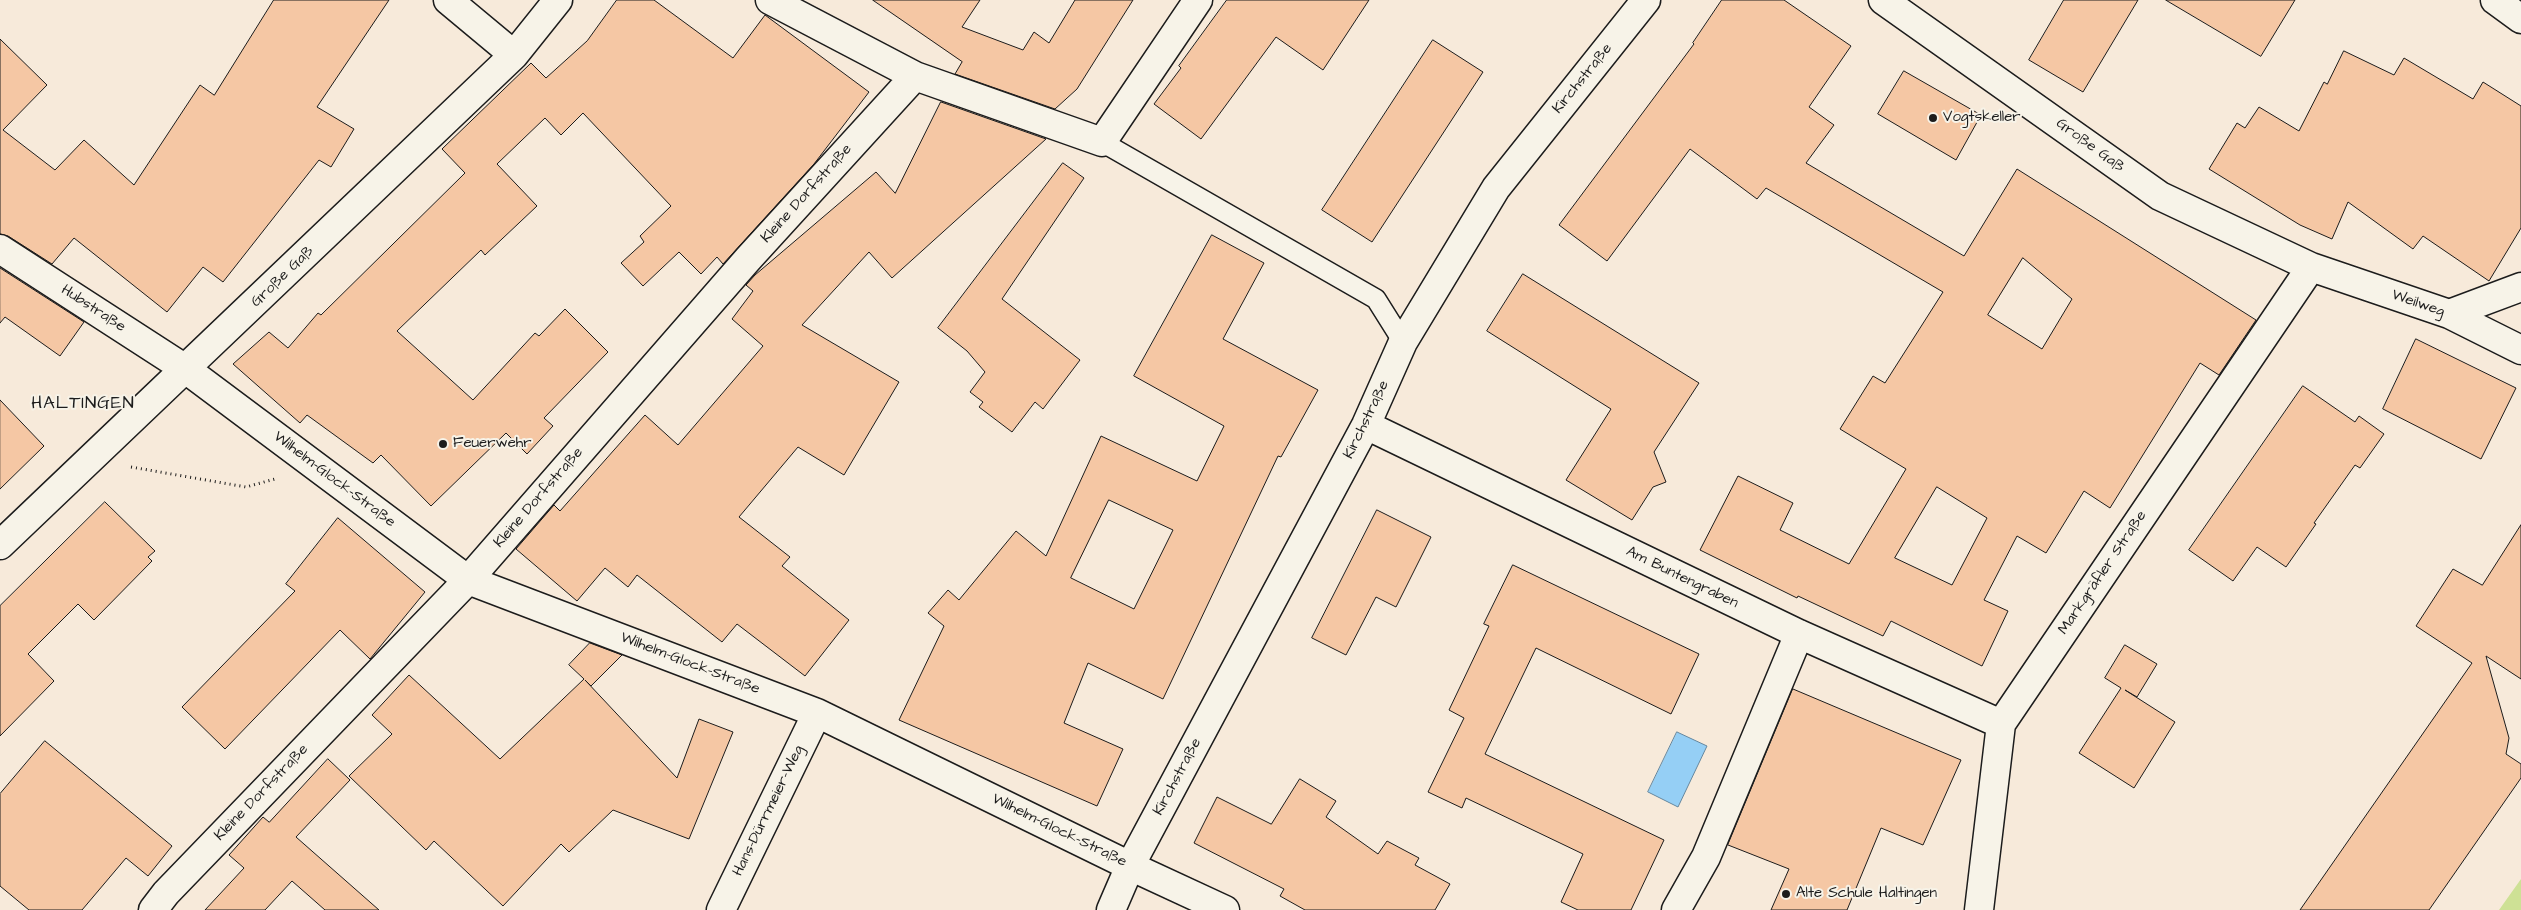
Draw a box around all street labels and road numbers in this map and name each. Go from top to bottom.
street label: Kirchstraße [1549,40,1617,118]
street label: Große Gaß [2052,115,2128,177]
street label: Kleine Dorfstraße [758,141,856,247]
street label: Große Gaß [248,243,318,311]
street label: Hubstraße [57,281,129,337]
street label: Weilweg [2389,287,2447,321]
street label: Kirchstraße [1340,378,1394,462]
street label: Wilhelm-Glock-Straße [270,428,398,532]
street label: Kleine Dorfstraße [491,444,587,552]
street label: Markgräfler Straße [2055,508,2151,638]
street label: Am Buntengraben [1623,543,1741,613]
street label: Wilhelm-Glock-Straße [618,629,762,699]
street label: Kirchstraße [1150,735,1206,819]
street label: Kleine Dorfstraße [211,741,313,845]
street label: Hans-Dürrmeier-Weg [729,743,809,879]
street label: Wilhelm-Glock-Straße [989,790,1129,872]

